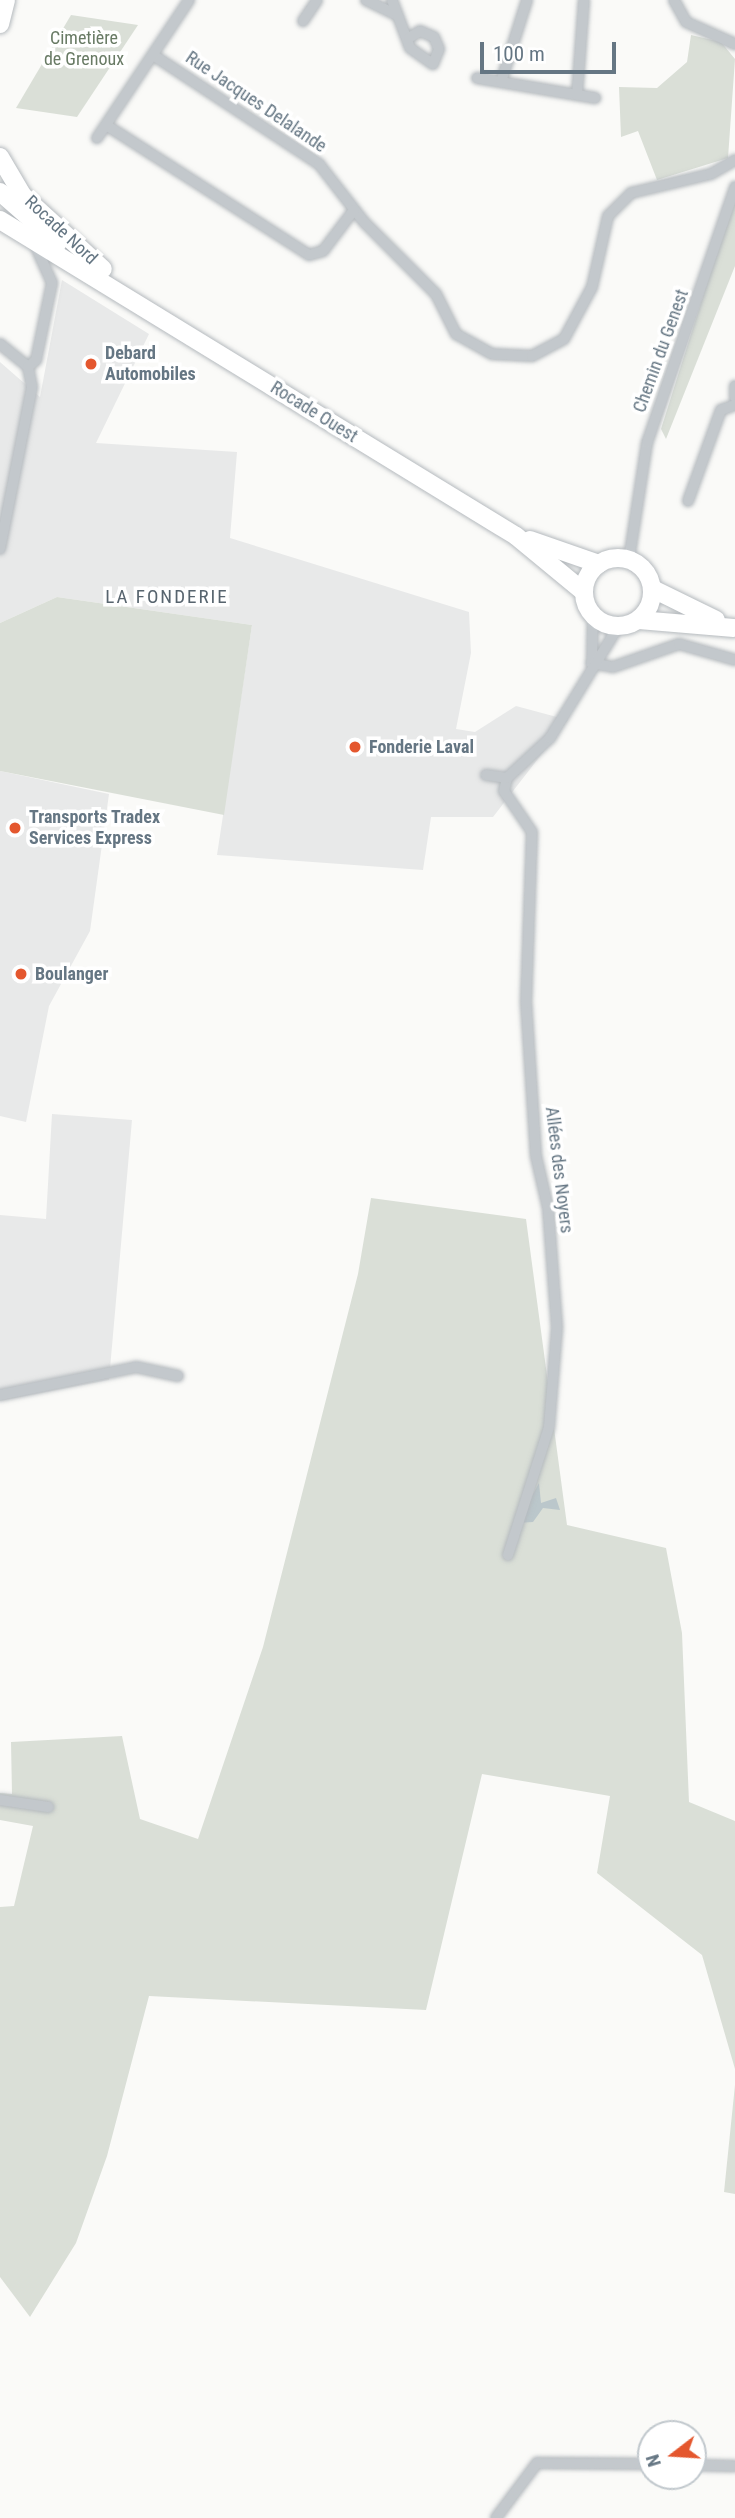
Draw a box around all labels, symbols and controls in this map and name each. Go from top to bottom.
park label: Cimetière de Grenoux [44,28,124,70]
scale bar [483,28,620,72]
text: 100 m [493,42,545,66]
street label: Rue Jacques Delalande [181,47,331,157]
street label: Rocade Nord [20,191,102,269]
street label: Chemin du Genest [629,287,693,415]
place label: Debard Automobiles [105,343,196,386]
marker: Debard Automobiles [83,356,99,372]
street label: Rocade Ouest [267,377,361,447]
district label: LA FONDERIE [107,586,227,608]
place label: Fonderie Laval [369,736,474,758]
marker: Fonderie Laval [347,739,363,755]
place label: Transports Tradex Services Express [29,807,161,850]
marker: Transports Tradex Services Express [7,820,23,836]
place label: Boulanger [35,963,108,985]
marker: Boulanger [13,966,29,982]
street label: Allées des Noyers [541,1106,577,1234]
north arrow [637,2420,707,2490]
text: N [641,2452,666,2470]

